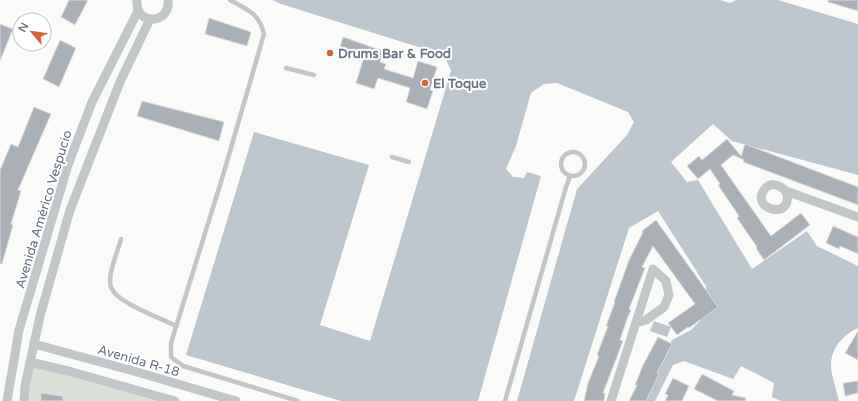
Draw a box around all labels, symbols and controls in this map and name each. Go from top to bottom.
north arrow [12,12,52,52]
text: N [16,20,32,34]
place label: Drums Bar & Food [338,46,451,62]
marker: Drums Bar & Food [325,48,335,58]
place label: El Toque [433,76,487,92]
marker: El Toque [420,78,430,88]
street label: Avenida Américo Vespucio [12,128,76,290]
street label: Avenida R-18 [96,342,181,380]

